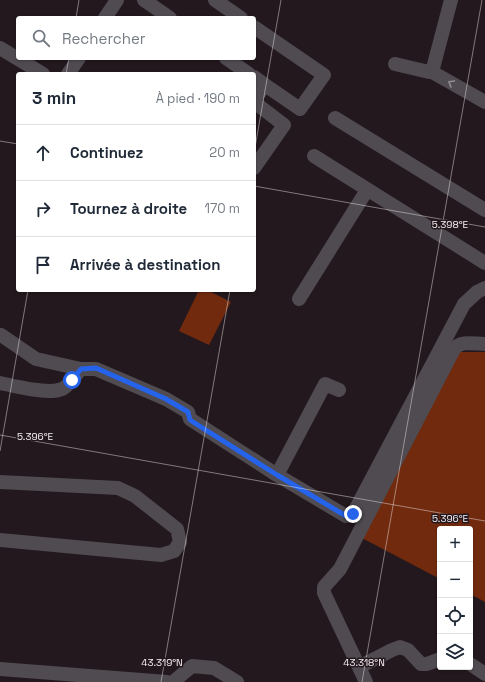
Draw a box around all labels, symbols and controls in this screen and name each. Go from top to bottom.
search box [16,16,256,60]
icon: search [30,27,52,49]
text: Rechercher [62,29,145,48]
one-way arrow [448,80,455,87]
text: 3 min [32,87,76,109]
text: À pied · 190 m [156,90,240,107]
icon: ahead [32,142,54,164]
text: Continuez [70,143,143,162]
text: 20 m [209,144,240,161]
icon: right [32,198,54,220]
text: Tournez à droite [70,199,187,218]
text: 170 m [204,200,240,217]
text: 5.398°E [432,218,469,231]
icon: arrive [32,254,54,276]
text: Arrivée à destination [70,255,220,274]
route start [63,371,81,389]
text: 5.396°E [17,430,53,443]
route end [344,505,362,523]
text: 5.396°E [432,512,468,525]
map controls [437,526,473,670]
button: + [437,526,473,562]
button: − [437,562,473,598]
button: locate [437,598,473,634]
button: layers [437,634,473,670]
text: 43.319°N [141,656,183,669]
text: 43.318°N [343,656,385,669]

